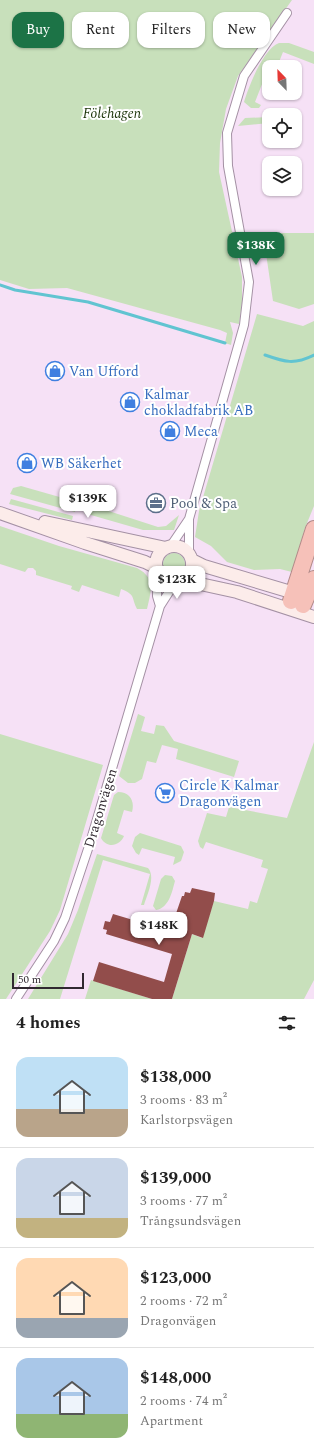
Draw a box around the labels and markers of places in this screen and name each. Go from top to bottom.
pin: $138K [228,232,284,266]
shop icon: Van Ufford [44,360,66,382]
place label: Van Ufford [69,361,139,382]
place label: Kalmar chokladfabrik AB [144,384,253,421]
shop icon: Kalmar chokladfabrik AB [119,391,141,413]
shop icon: Meca [159,420,181,442]
place label: Meca [184,421,218,442]
shop icon: WB Säkerhet [16,452,38,474]
place label: WB Säkerhet [41,453,122,474]
pin: $139K [60,485,116,519]
office icon: Pool & Spa [145,492,167,514]
place label: Pool & Spa [170,493,237,514]
pin: $123K [149,566,205,600]
place label: Circle K Kalmar Dragonvägen [179,775,279,812]
supermarket icon: Circle K Kalmar Dragonvägen [154,782,176,804]
pin: $148K [131,912,187,946]

